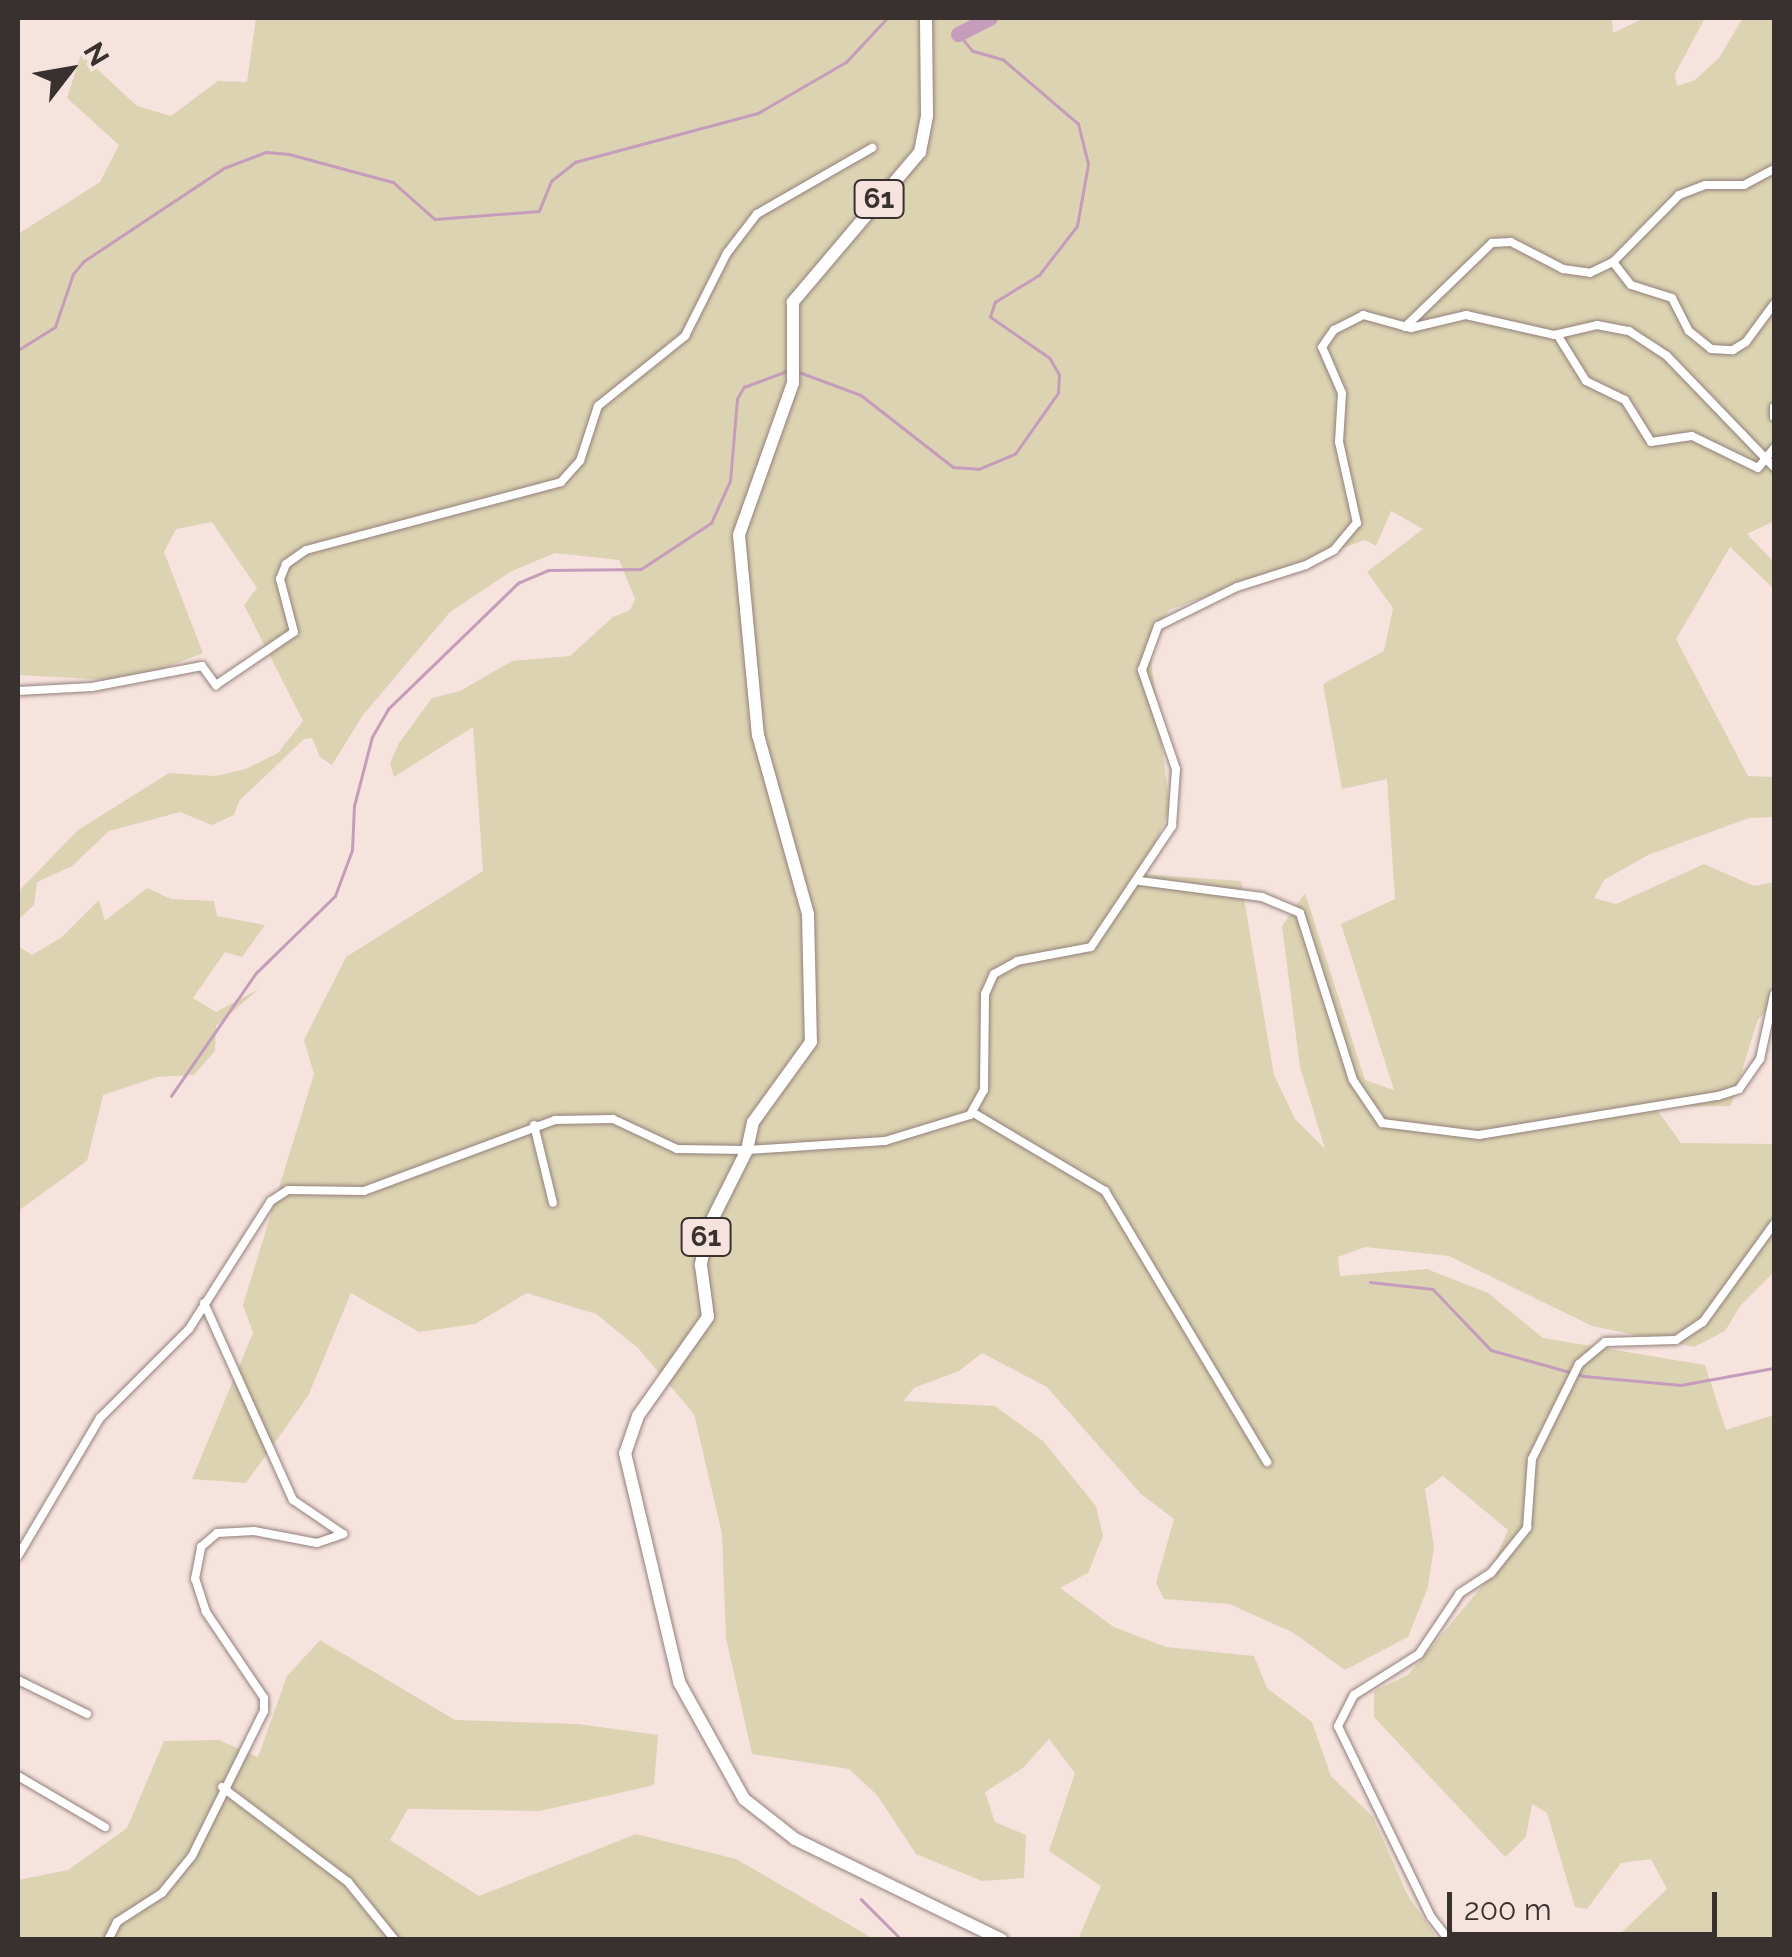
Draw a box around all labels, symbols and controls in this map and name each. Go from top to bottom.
north arrow [20,20,120,120]
text: N [76,37,116,72]
road number: 61 [852,176,906,222]
road number: 61 [678,1214,734,1260]
scale bar [1452,1872,1722,1934]
text: 200 m [1464,1892,1552,1927]

